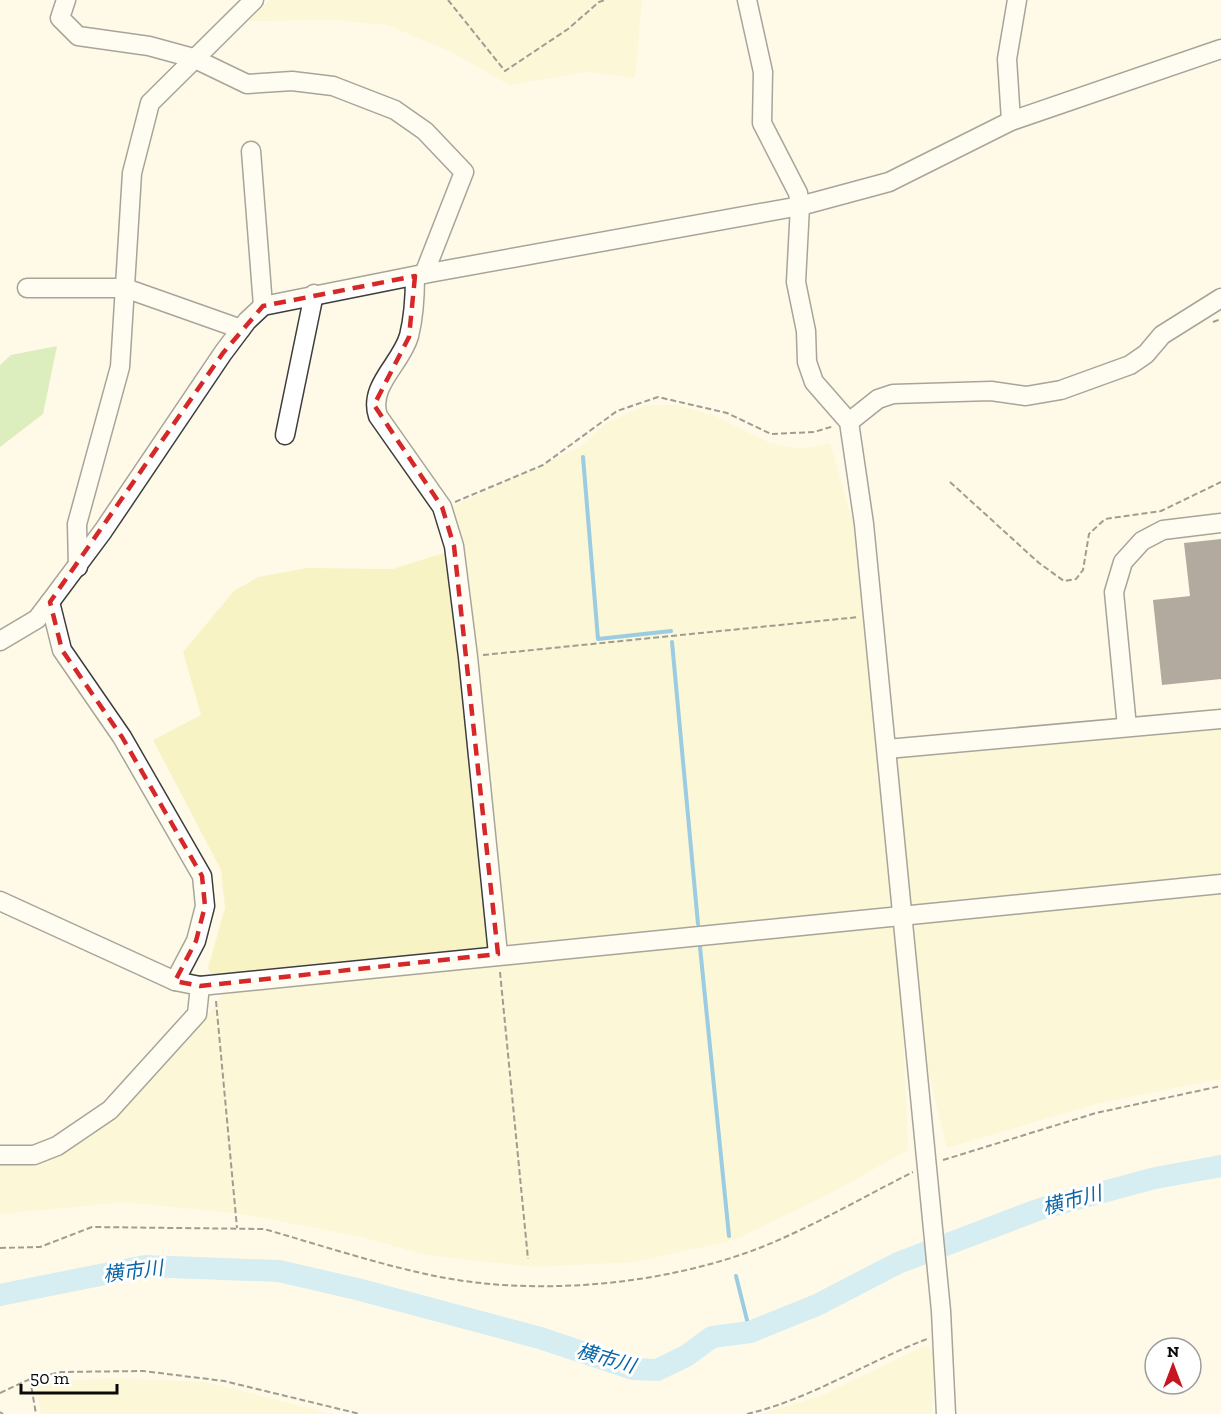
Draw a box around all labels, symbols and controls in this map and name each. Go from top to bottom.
water label: 横市川 [1040,1180,1106,1219]
water label: 横市川 [102,1255,166,1287]
north arrow [1143,1336,1203,1396]
water label: 横市川 [574,1338,640,1378]
text: N [1167,1342,1179,1361]
scale bar [21,1357,117,1395]
text: 50 m [30,1367,70,1389]

